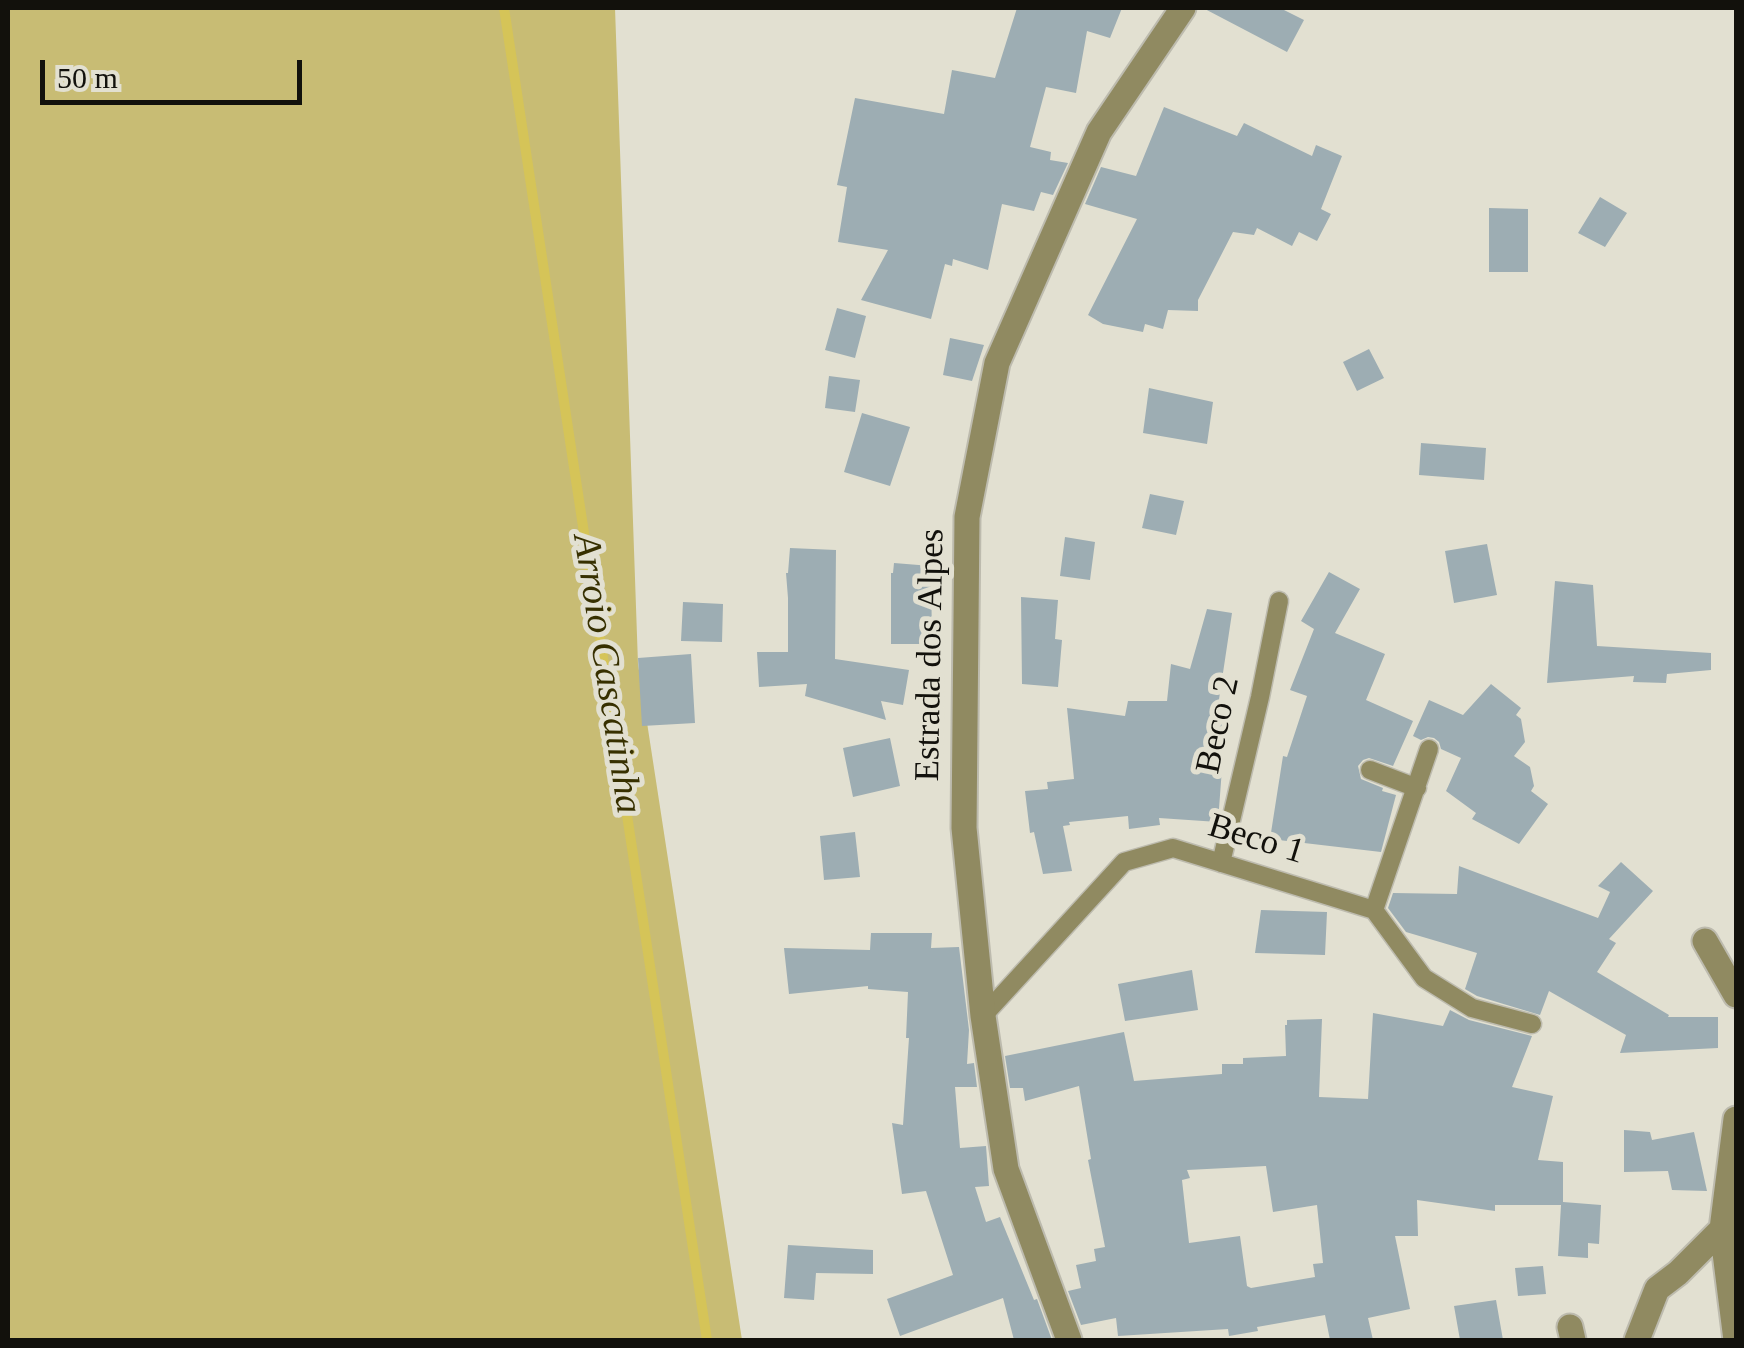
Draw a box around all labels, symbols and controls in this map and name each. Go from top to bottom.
scale bar [45,40,308,102]
text: 50 m [57,61,118,94]
street label: Estrada dos Alpes [908,528,954,782]
water label: Arroio Cascatinha [561,531,651,817]
street label: Beco 2 [1188,673,1250,777]
street label: Beco 1 [1203,806,1309,874]

